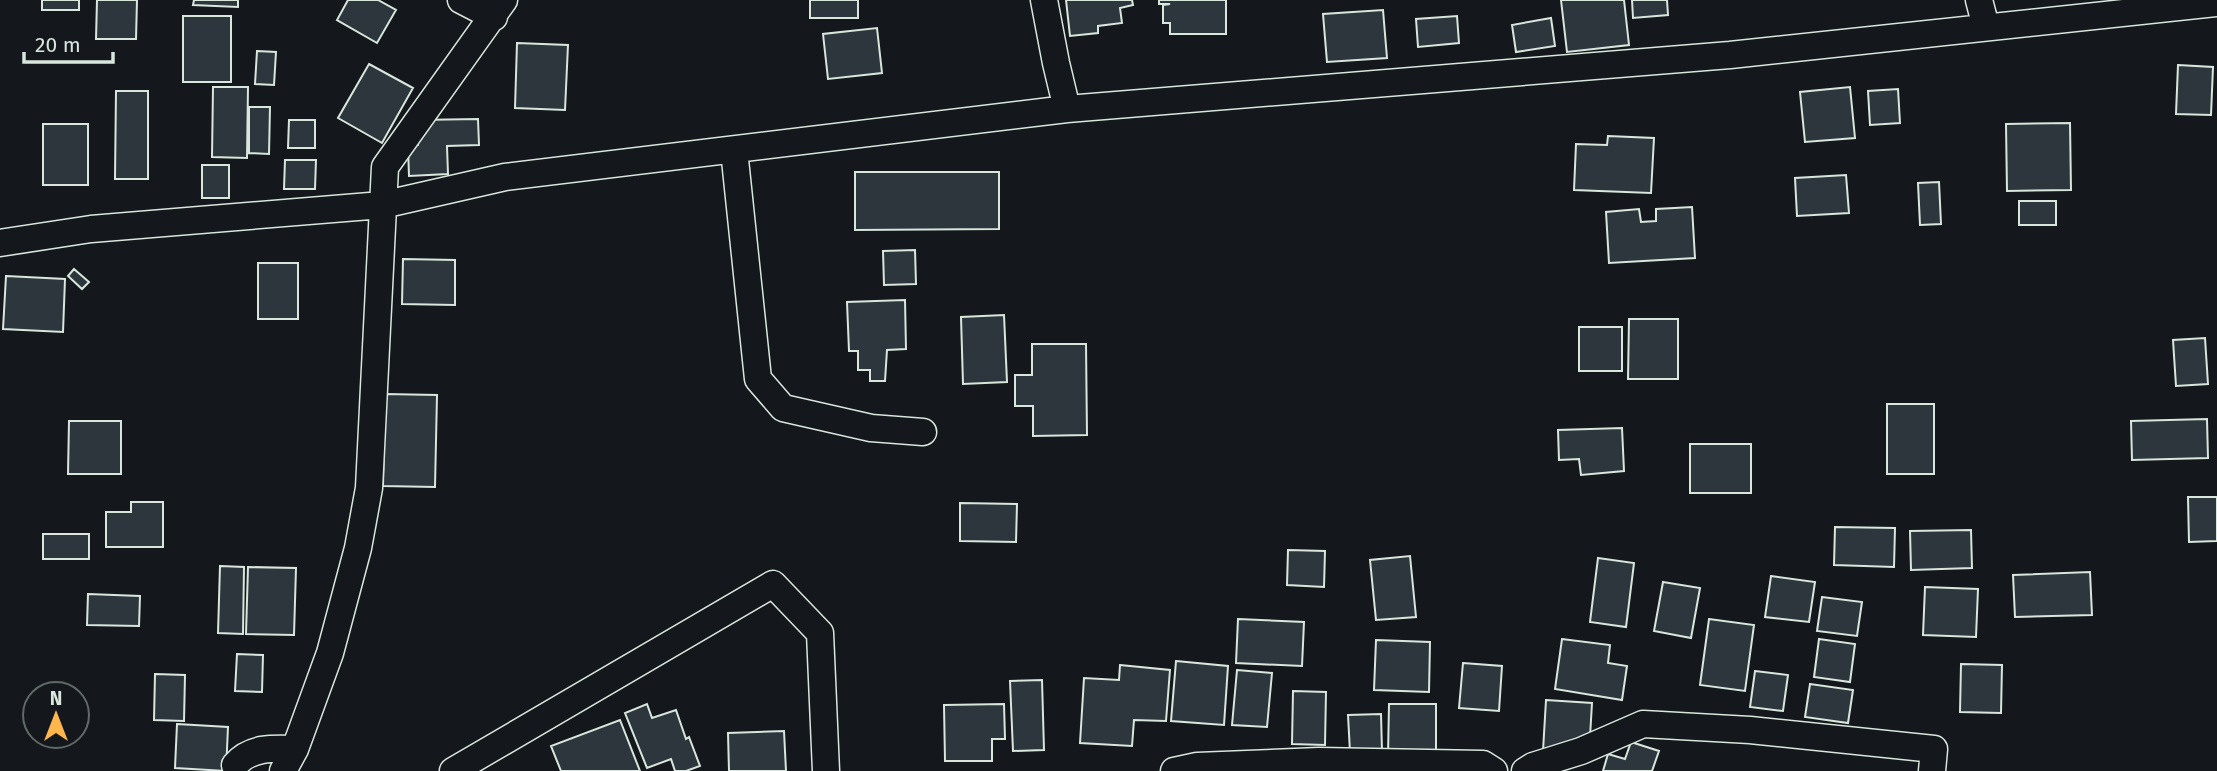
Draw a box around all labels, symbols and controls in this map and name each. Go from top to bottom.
scale bar [24,21,114,65]
text: 20 m [35,32,81,58]
north arrow [21,680,91,750]
text: N [50,687,62,710]

